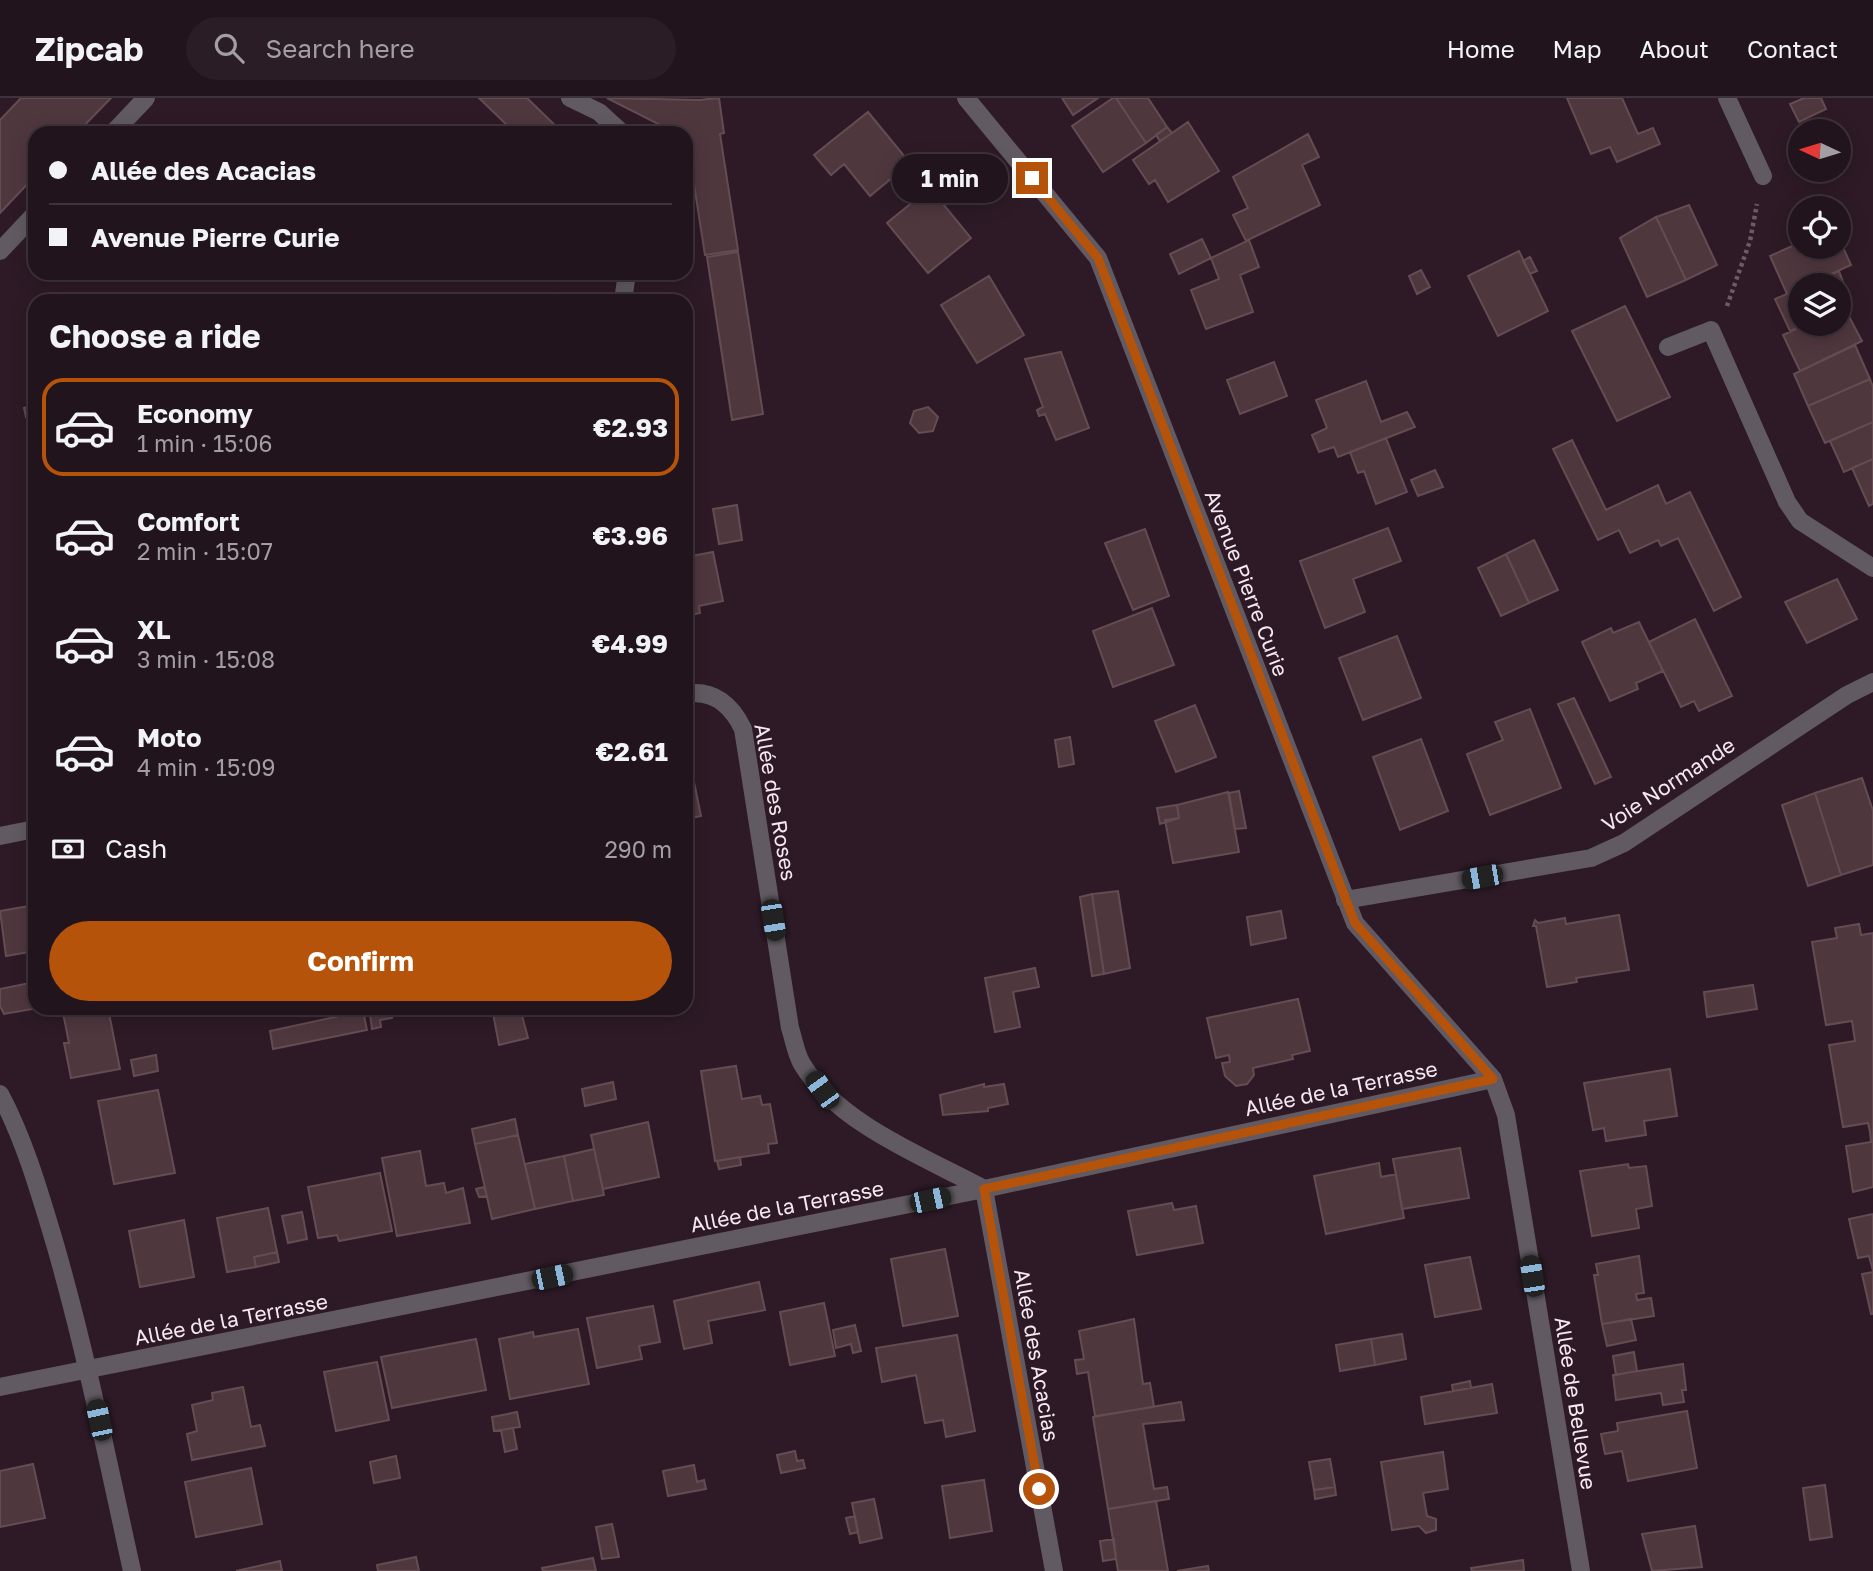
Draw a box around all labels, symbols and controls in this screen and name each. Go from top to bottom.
search box [186,17,676,80]
text: Zipcab [35,29,144,68]
icon: search [210,29,248,67]
text: Search here [266,33,415,64]
text: Home [1447,34,1515,63]
text: Map [1553,34,1602,63]
text: About [1640,34,1709,63]
text: Contact [1747,34,1838,63]
north arrow [1788,119,1852,182]
map controls [1788,119,1851,336]
callout: 1 min [892,154,1007,202]
text: Allée des Acacias [91,155,316,186]
route end [1016,162,1048,194]
text: 1 min [921,164,979,192]
button: locate [1788,196,1851,259]
text: Avenue Pierre Curie [91,222,340,253]
button: layers [1788,273,1851,336]
text: Choose a ride [49,317,261,355]
icon: car [53,396,116,459]
text: Economy [137,398,253,429]
text: €2.93 [593,412,668,443]
text: 1 min · 15:06 [137,429,273,457]
street label: Avenue Pierre Curie [1199,486,1295,680]
icon: car [53,504,116,567]
text: Comfort [137,506,240,537]
text: €3.96 [592,520,668,551]
text: 2 min · 15:07 [137,537,273,565]
icon: car [53,612,116,675]
text: XL [137,614,171,645]
text: €4.99 [592,628,668,659]
text: 3 min · 15:08 [137,645,275,673]
icon: car [53,720,116,783]
street label: Allée des Roses [749,721,803,883]
text: Moto [137,722,202,753]
street label: Voie Normande [1596,731,1740,837]
text: €2.61 [596,736,668,767]
text: 4 min · 15:09 [137,753,275,781]
icon: cash [49,830,87,868]
text: Cash [105,833,167,864]
text: 290 m [604,835,672,863]
car [1460,863,1505,891]
car [760,898,787,942]
button: Confirm [49,921,672,1001]
street label: Allée de la Terrasse [1242,1055,1440,1121]
car [802,1067,843,1113]
street label: Allée de la Terrasse [688,1174,886,1238]
car [908,1185,953,1215]
car [1519,1254,1546,1298]
car [530,1262,575,1292]
street label: Allée des Acacias [1009,1266,1065,1444]
street label: Allée de la Terrasse [132,1287,330,1351]
street label: Allée de Bellevue [1549,1315,1603,1491]
car [85,1397,114,1443]
route start [1023,1473,1055,1505]

